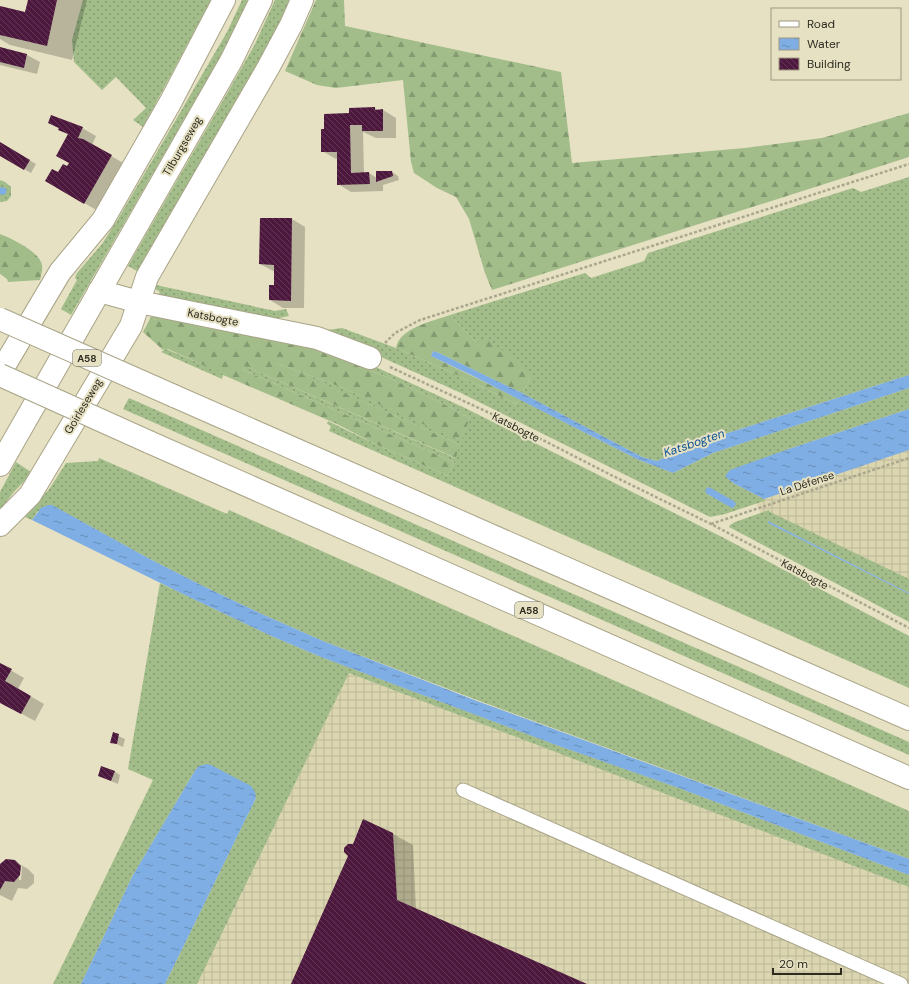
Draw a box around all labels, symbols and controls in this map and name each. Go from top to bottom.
legend [771,8,901,80]
text: Road [807,16,835,32]
text: Water [807,36,841,52]
text: Building [807,56,851,72]
street label: Tilburgseweg [159,114,205,178]
street label: Katsbogte [186,305,240,329]
road number: A58 [73,350,101,366]
street label: Goirleseweg [61,376,105,436]
street label: Katsbogte [490,409,542,445]
water label: Katsbogten [661,425,727,461]
street label: La Défense [778,468,836,498]
street label: Katsbogte [779,556,831,592]
road number: A58 [515,602,543,618]
scale bar [773,950,841,976]
text: 20 m [779,956,808,972]

